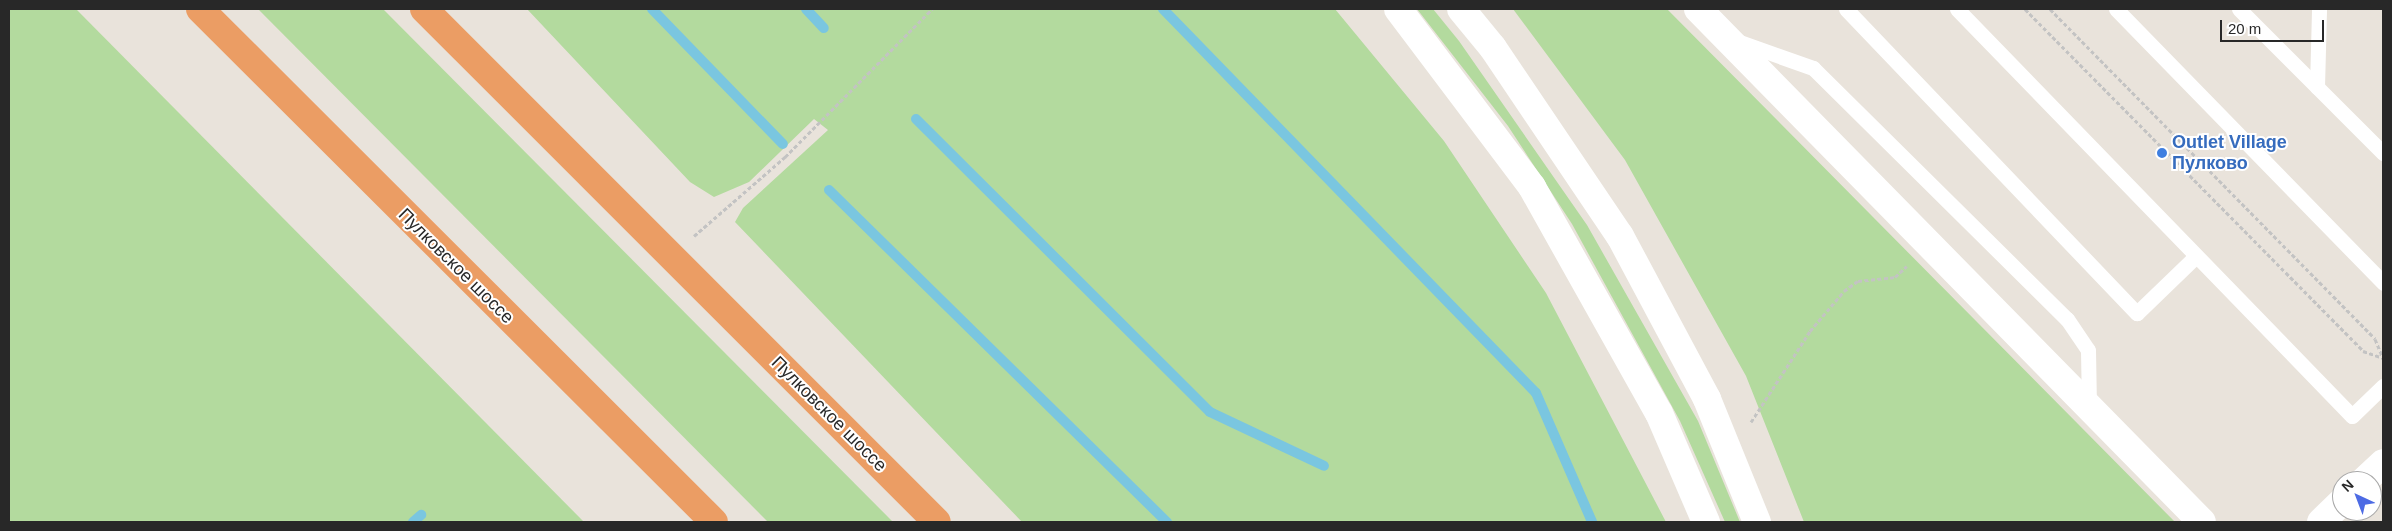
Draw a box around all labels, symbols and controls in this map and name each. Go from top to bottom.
scale bar [2222,10,2326,42]
text: 20 m [2228,20,2261,37]
place label: Outlet Village Пулково [2172,132,2287,174]
marker: Outlet Village Пулково [2156,147,2168,159]
street label: Пулковское шоссе [394,204,518,328]
street label: Пулковское шоссе [767,352,891,476]
north arrow [2332,471,2382,521]
text: N [2338,476,2357,495]

